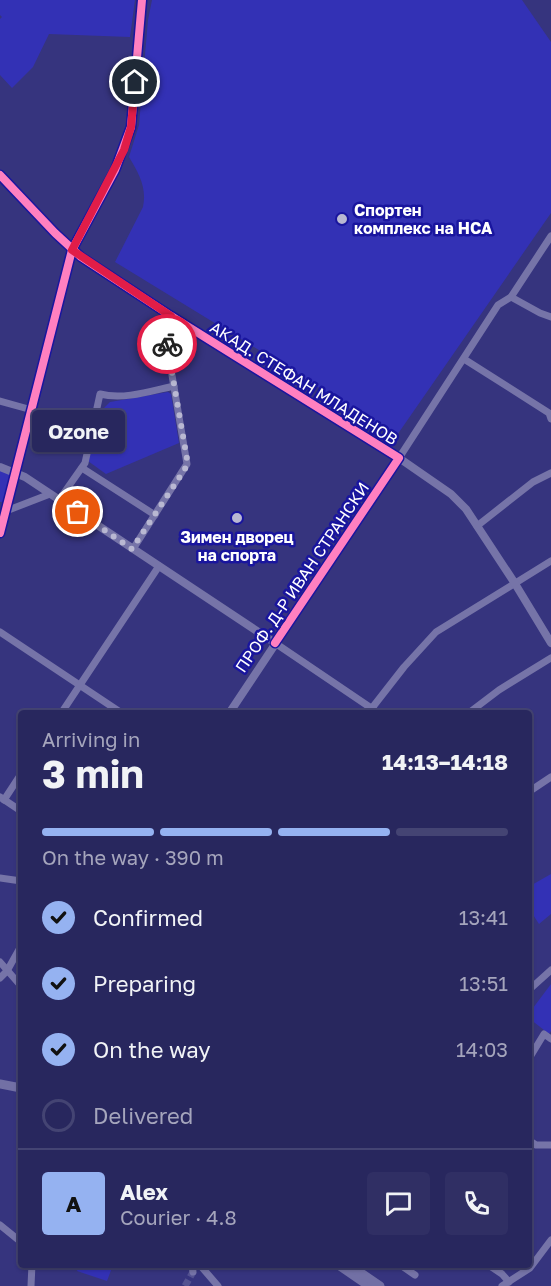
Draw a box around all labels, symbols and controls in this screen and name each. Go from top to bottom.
pin [109,56,160,107]
icon: home [118,65,151,98]
place label: Спортен комплекс на НСА [354,200,493,238]
marker: Спортен комплекс на НСА [335,212,349,226]
courier [137,314,197,374]
street label: АКАД. СТЕФАН МЛАДЕНОВ [206,317,402,449]
icon: bike [151,328,184,361]
callout: Ozone [32,410,124,452]
text: Ozone [48,419,109,443]
street label: ПРОФ. Д-Р ИВАН СТРАНСКИ [231,478,373,676]
pin [52,486,103,537]
icon: bag [61,495,94,528]
marker: Зимен дворец на спорта [230,511,244,525]
place label: Зимен дворец на спорта [180,527,294,565]
text: Arriving in [42,727,140,751]
text: 14:13–14:18 [382,748,508,775]
text: 3 min [42,750,144,797]
text: On the way · 390 m [42,845,224,869]
icon: check [42,901,75,934]
text: Confirmed [93,904,203,931]
text: 13:41 [459,905,508,929]
icon: check [42,967,75,1000]
text: Preparing [93,970,196,997]
text: 13:51 [459,971,508,995]
icon: check [42,1033,75,1066]
text: On the way [93,1036,211,1063]
text: 14:03 [456,1037,508,1061]
text: Delivered [93,1102,193,1129]
button: chat [367,1172,430,1235]
button: phone [445,1172,508,1235]
text: Alex [120,1178,168,1205]
text: A [66,1190,81,1217]
text: Courier · 4.8 [120,1205,237,1229]

